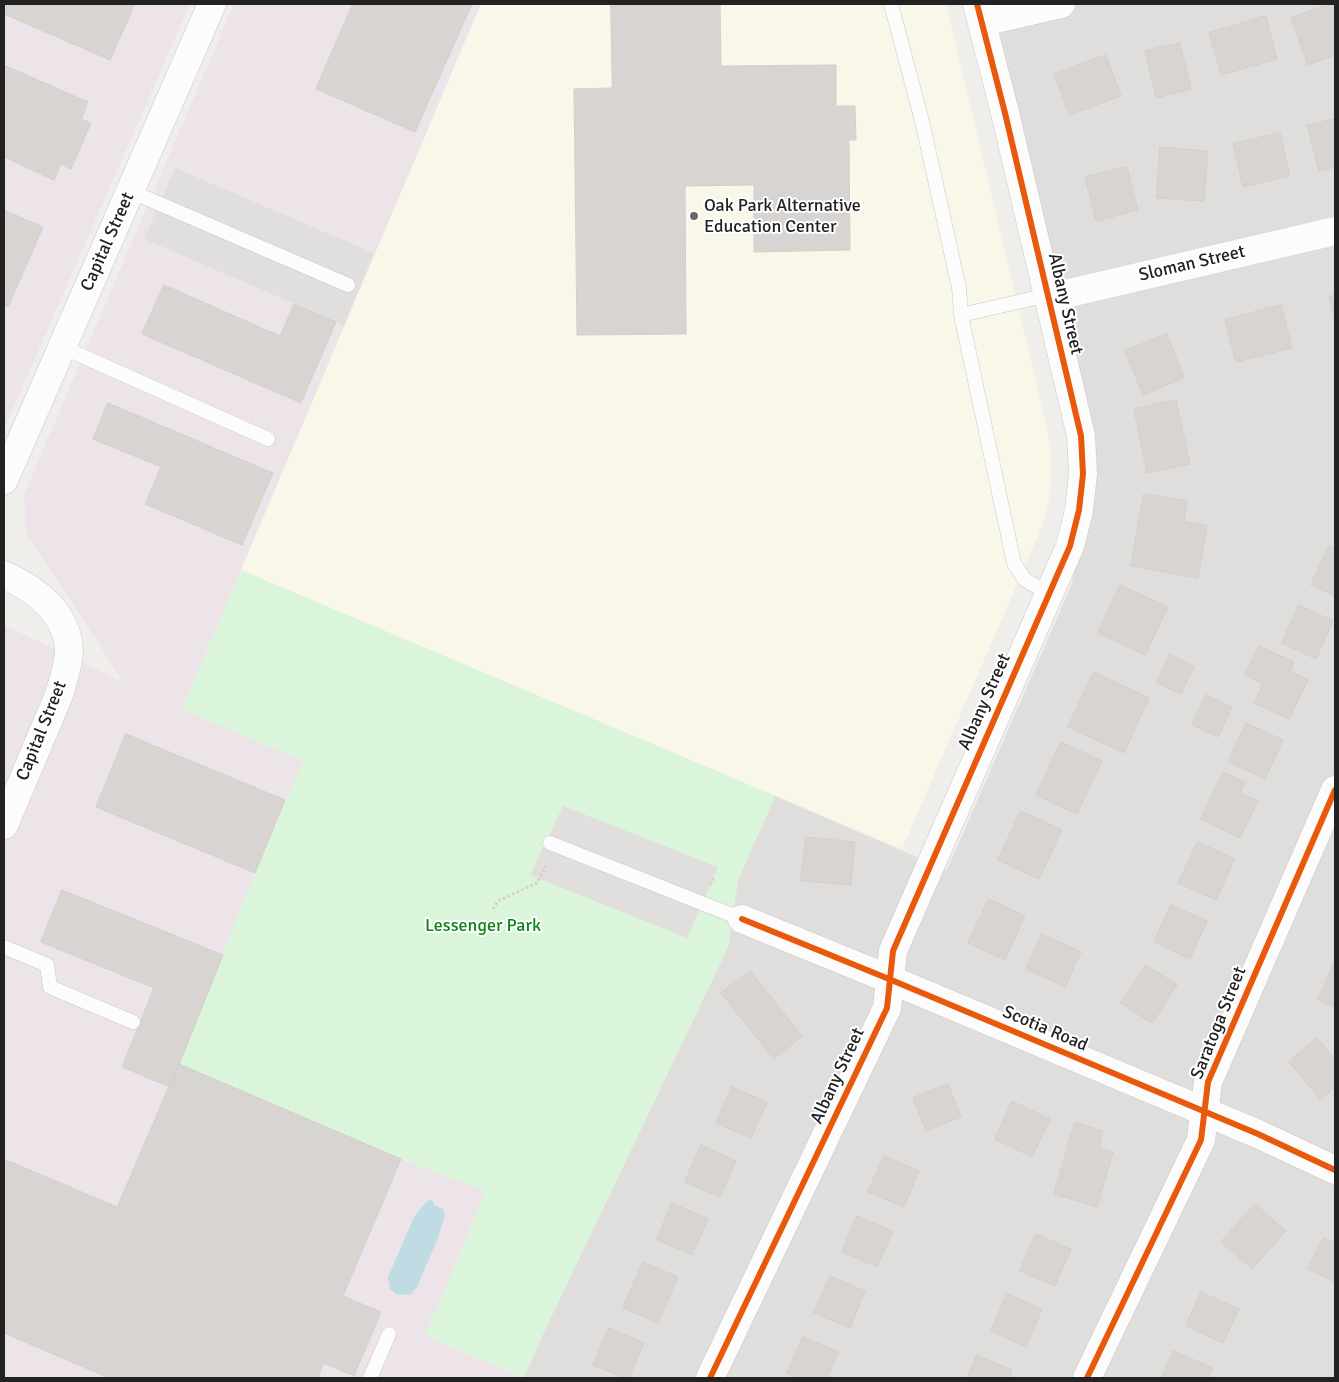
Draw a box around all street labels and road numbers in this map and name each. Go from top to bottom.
street label: Capital Street [77,189,139,295]
street label: Sloman Street [1137,241,1247,287]
street label: Albany Street [1043,251,1087,357]
street label: Albany Street [954,650,1016,754]
street label: Capital Street [12,678,72,784]
street label: Saratoga Street [1187,964,1251,1082]
street label: Scotia Road [999,1001,1091,1057]
street label: Albany Street [806,1025,870,1127]

